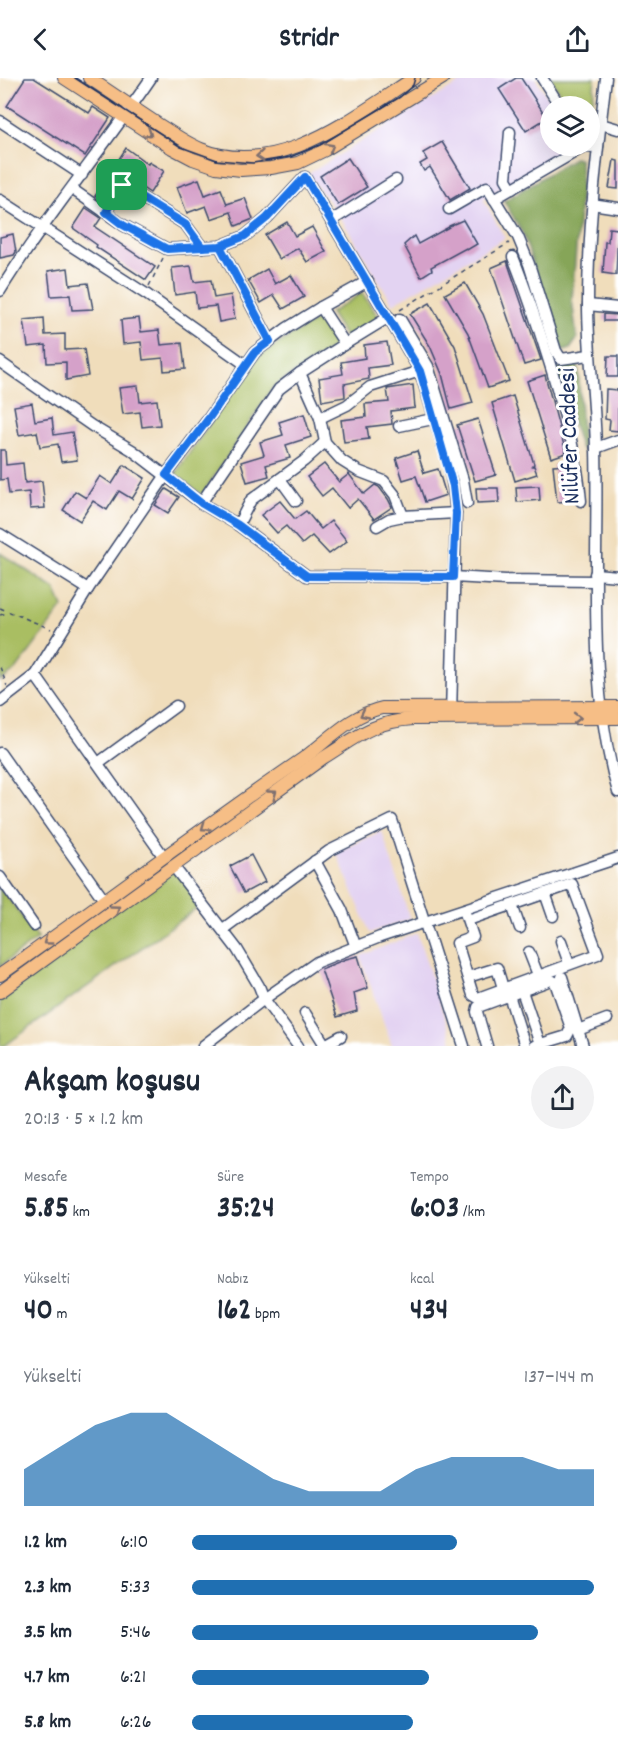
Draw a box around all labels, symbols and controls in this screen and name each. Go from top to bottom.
text: Stridr [279,20,339,59]
icon: back [24,23,57,56]
icon: share [561,23,594,56]
map controls [540,96,600,156]
button: layers [540,96,600,156]
one-way arrow [141,126,152,137]
one-way arrow [324,143,334,154]
one-way arrow [255,149,265,162]
pin [96,159,147,210]
icon: arrive [105,168,138,201]
street label: Nilüfer Caddesi [552,367,590,505]
one-way arrow [359,707,370,719]
one-way arrow [572,712,581,724]
one-way arrow [267,790,278,801]
one-way arrow [200,820,211,831]
one-way arrow [109,905,120,916]
one-way arrow [42,934,53,945]
text: Akşam koşusu [24,1060,200,1107]
button: share [531,1066,594,1129]
text: 20:13 · 5 × 1.2 km [24,1106,143,1134]
text: Mesafe [24,1166,67,1189]
text: Süre [217,1166,244,1189]
text: Tempo [410,1166,449,1189]
text: 5.85 [24,1189,69,1232]
text: 35:24 [217,1189,275,1232]
text: 6:03 [410,1189,459,1232]
text: km [69,1201,90,1224]
text: /km [459,1201,485,1224]
text: Yükselti [24,1268,70,1291]
text: Nabız [217,1268,248,1291]
text: kcal [410,1268,434,1291]
text: 40 [24,1291,53,1334]
text: 162 [217,1291,251,1334]
text: 434 [410,1291,448,1334]
text: m [53,1303,67,1326]
text: bpm [251,1303,280,1326]
text: Yükselti [24,1364,81,1392]
text: 137–144 m [524,1364,594,1392]
text: 1.2 km [24,1529,67,1557]
text: 6:10 [120,1529,148,1557]
text: 2.3 km [24,1574,71,1602]
text: 5:33 [120,1574,150,1602]
text: 3.5 km [24,1619,72,1647]
text: 5:46 [120,1619,151,1647]
text: 4.7 km [24,1664,70,1692]
text: 6:21 [120,1664,146,1692]
text: 5.8 km [24,1709,71,1737]
text: 6:26 [120,1709,152,1737]

